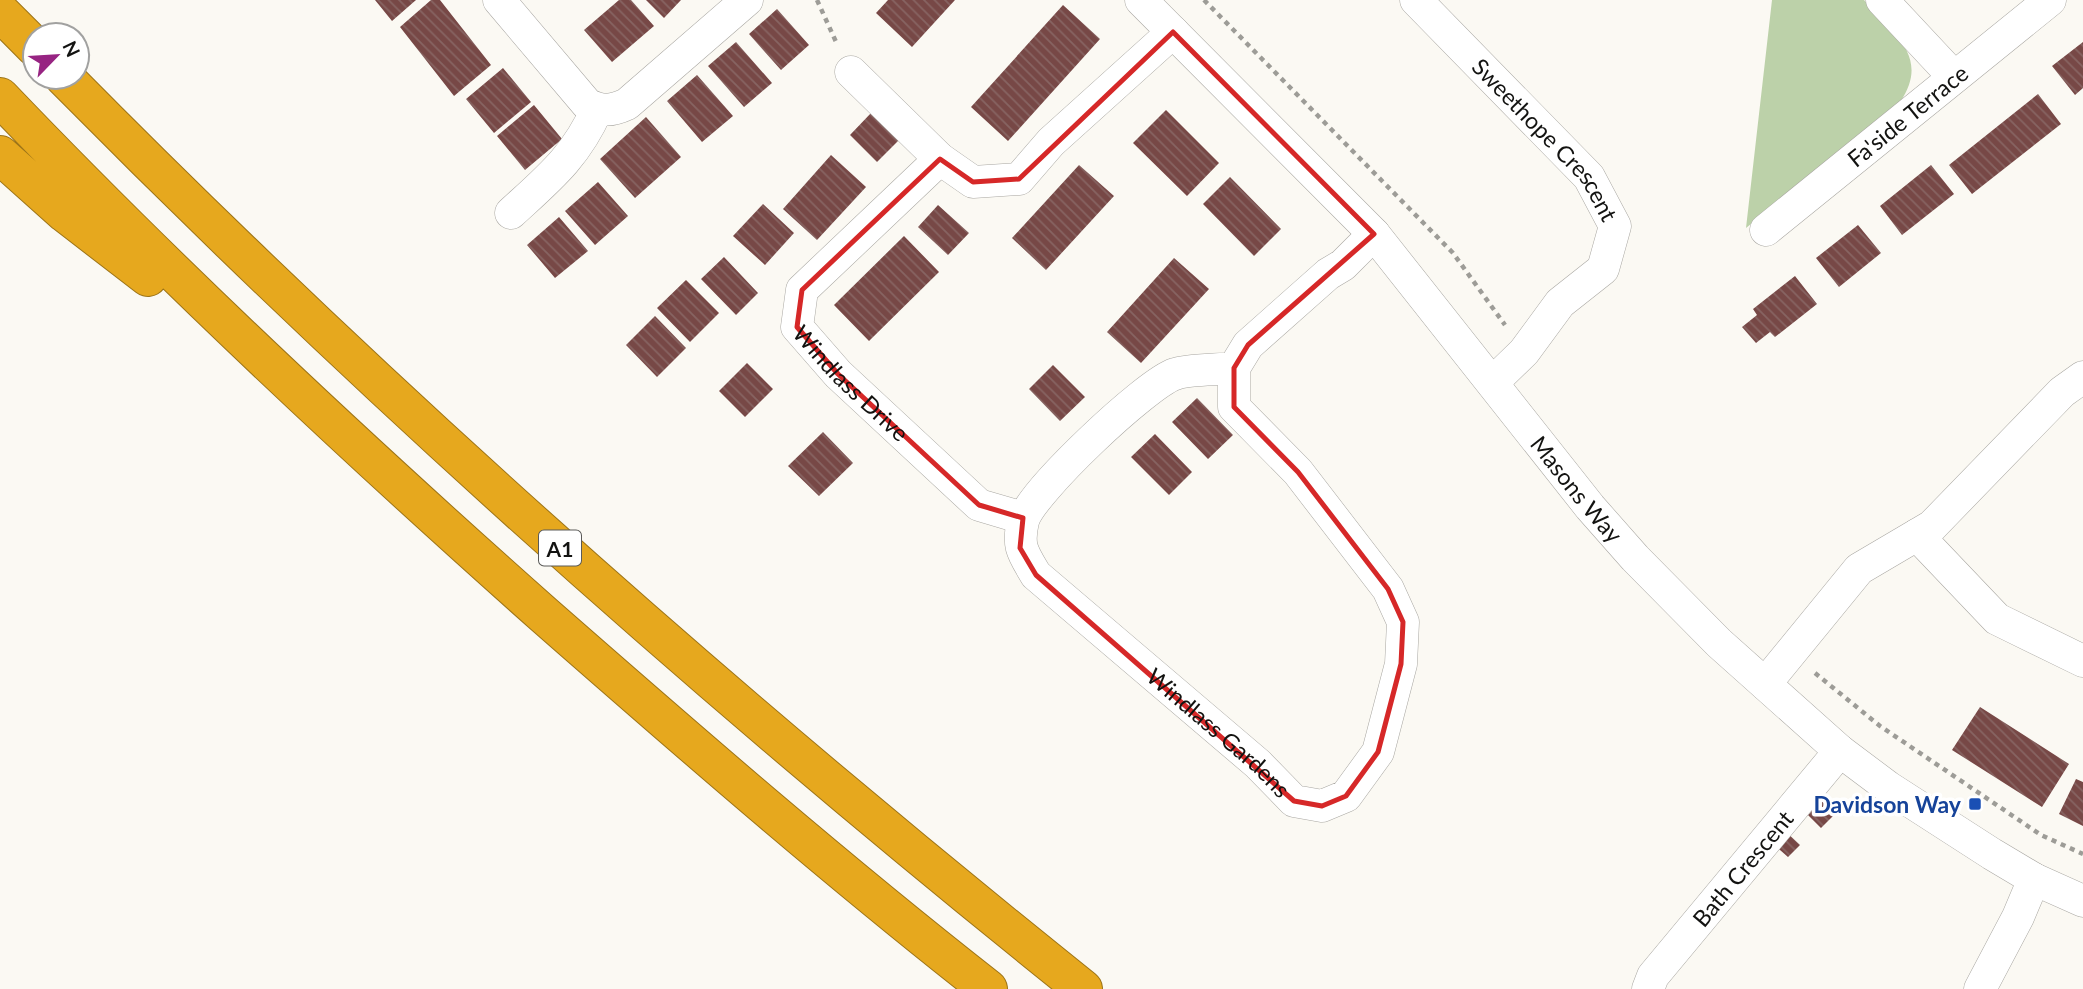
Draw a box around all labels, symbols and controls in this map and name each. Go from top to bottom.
north arrow [21,21,91,91]
text: N [58,37,85,60]
street label: Sweethope Crescent [1467,52,1624,226]
street label: Fa'side Terrace [1842,58,1973,173]
street label: Windlass Drive [788,319,915,447]
street label: Masons Way [1525,430,1629,548]
road number: A1 [539,530,581,566]
street label: Windlass Gardens [1141,662,1296,803]
place label: Davidson Way [1813,790,1962,818]
marker: Davidson Way [1967,796,1983,812]
street label: Bath Crescent [1686,804,1799,932]

